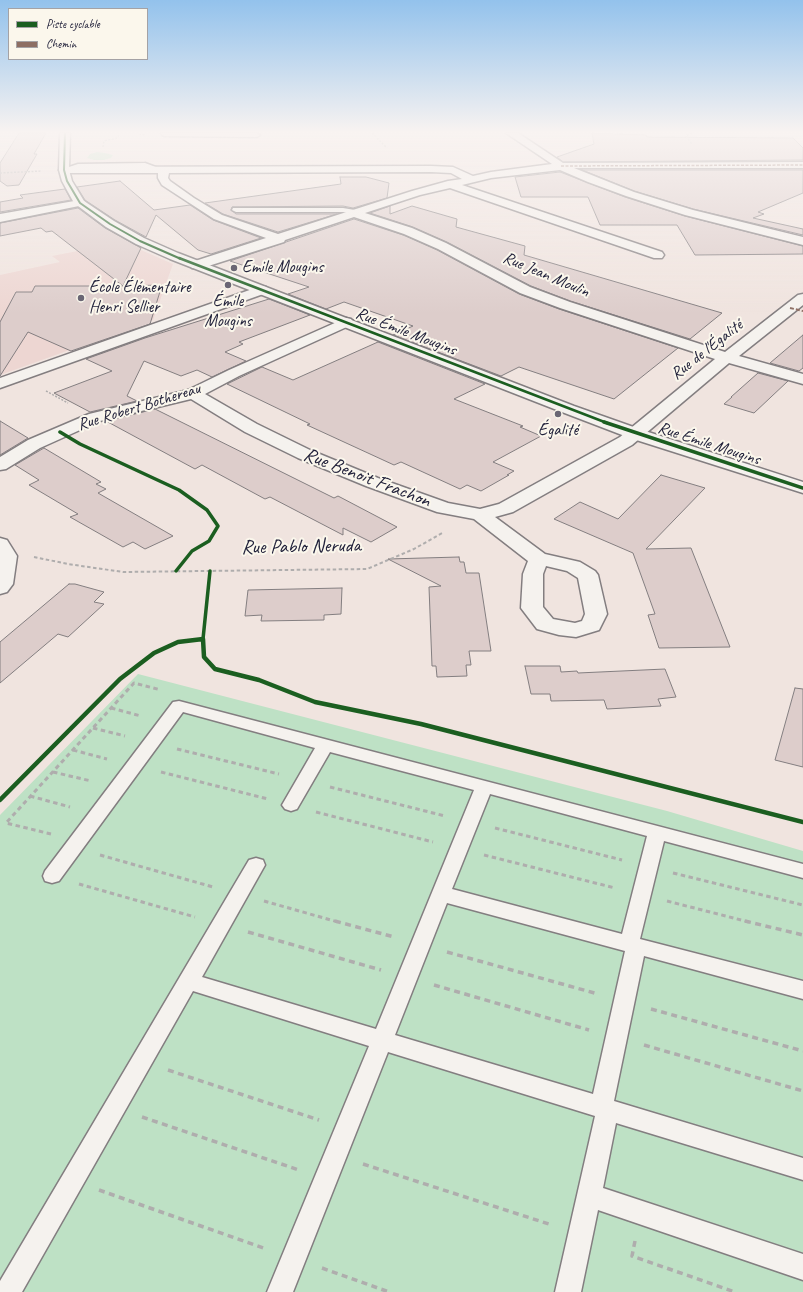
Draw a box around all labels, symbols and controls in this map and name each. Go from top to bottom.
legend [8,8,148,60]
text: Piste cyclable [46,16,100,32]
text: Chemin [46,36,76,52]
street label: Rue Jean Moulin [500,248,592,302]
place label: Emile Mougins [242,258,323,278]
marker: Emile Mougins [229,263,239,273]
place label: École Élémentaire Henri Sellier [89,278,191,318]
marker: Émile Mougins [223,280,233,290]
place label: Émile Mougins [204,292,252,332]
marker: École Élémentaire Henri Sellier [76,293,86,303]
street label: Rue Émile Mougins [353,303,459,361]
street label: Rue de l'Égalité [667,316,747,384]
street label: Rue Robert Bothereau [75,379,203,435]
marker: Égalité [553,409,563,419]
street label: Rue Émile Mougins [655,418,763,470]
place label: Égalité [538,421,578,441]
street label: Rue Benoit Frachon [300,443,434,513]
street label: Rue Pablo Neruda [241,534,361,560]

